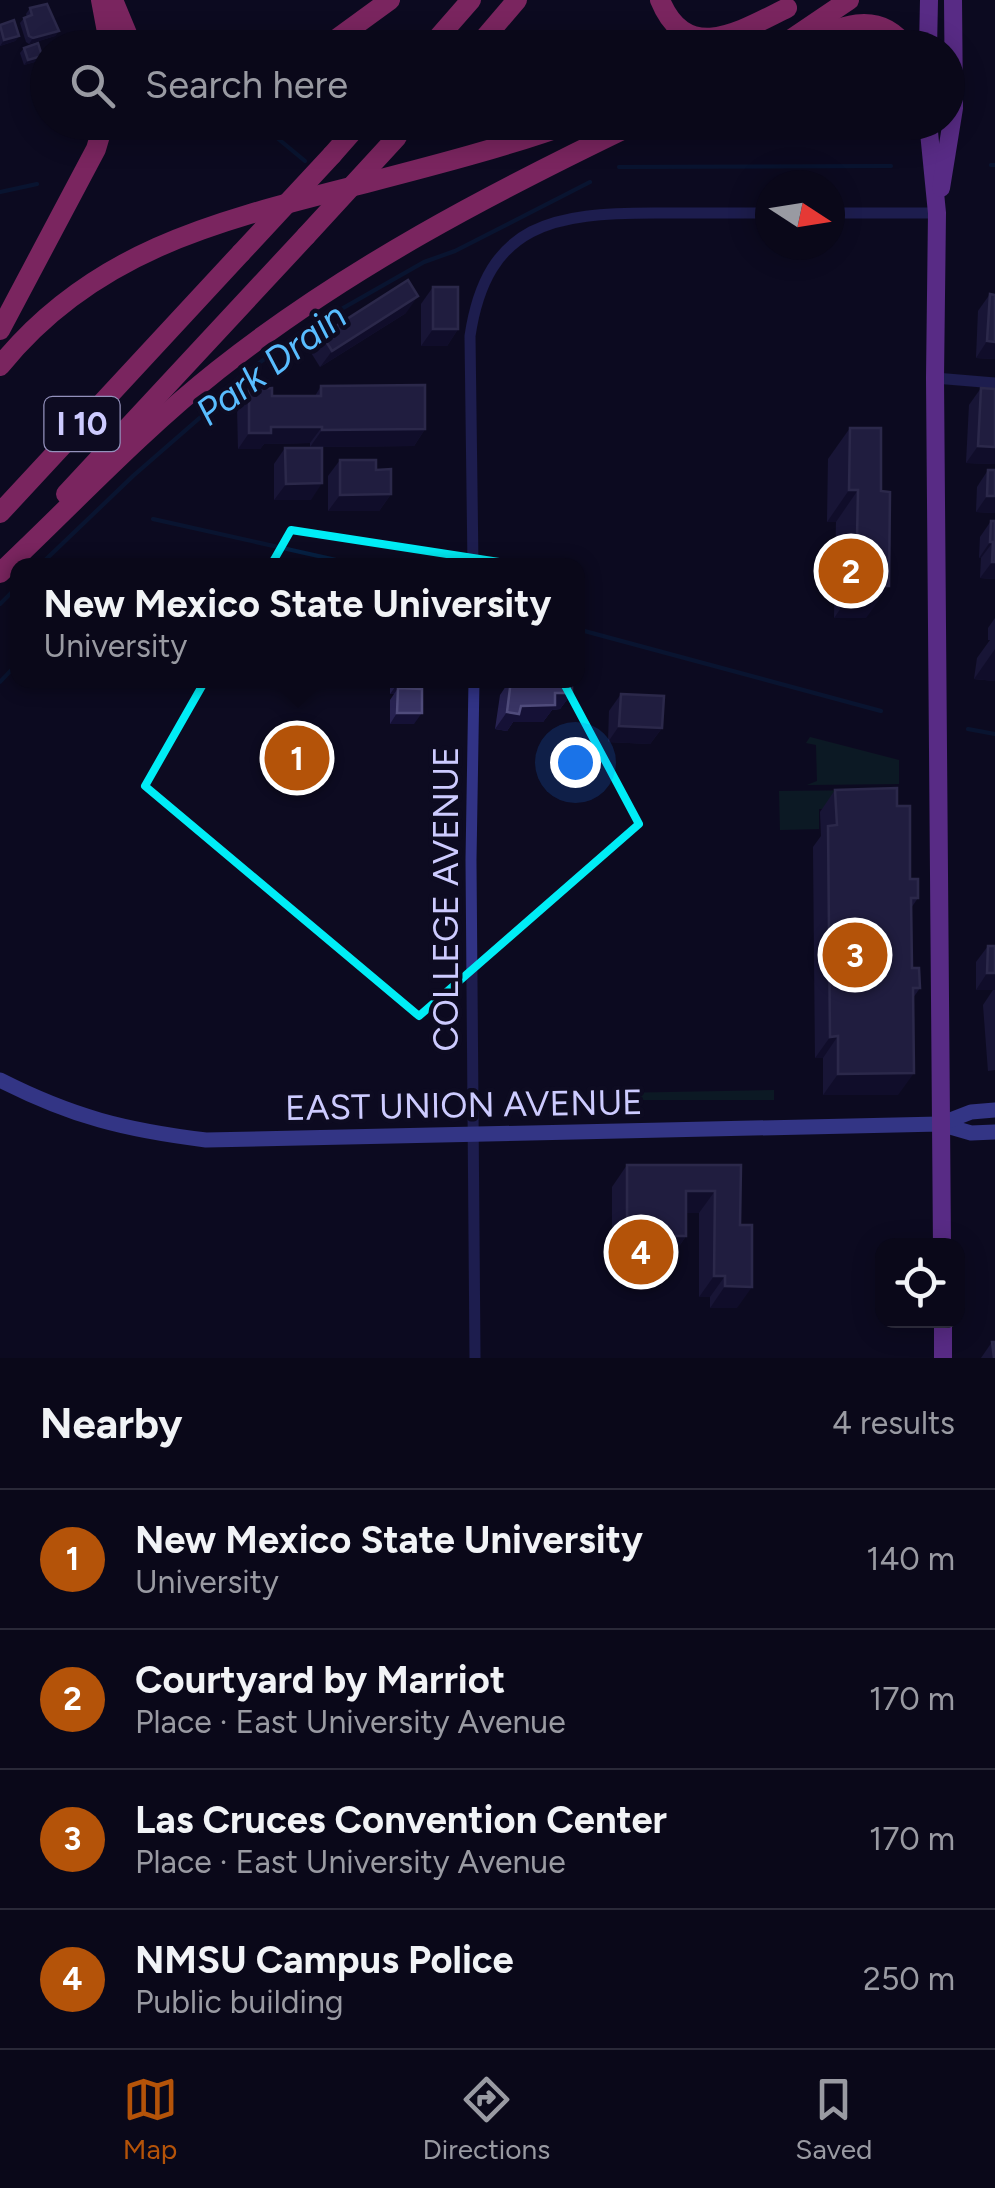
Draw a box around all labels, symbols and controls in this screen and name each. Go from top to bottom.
search box [30,30,965,140]
icon: search [65,58,120,113]
text: Search here [145,62,348,108]
north arrow [755,170,845,260]
water label: Park Drain [187,293,355,435]
road number: I 10 [44,397,120,451]
pin: 2 [818,534,884,608]
popup [10,558,585,688]
text: New Mexico State University [44,581,551,627]
text: University [44,627,187,665]
pin: 1 [264,720,330,796]
your location [550,737,601,788]
street label: COLLEGE AVENUE [425,746,467,1052]
pin: 3 [822,918,888,992]
street label: EAST UNION AVENUE [285,1081,643,1129]
pin: 4 [608,1214,674,1290]
map controls [875,1238,965,1328]
button: locate [875,1238,965,1328]
text: Nearby [40,1398,182,1449]
text: 4 results [832,1404,955,1442]
text: New Mexico State University [135,1517,643,1563]
text: 1 [66,1540,79,1578]
text: 140 m [866,1540,955,1578]
text: University [135,1563,279,1601]
text: Courtyard by Marriot [135,1657,505,1703]
text: 2 [63,1680,82,1718]
text: 170 m [869,1680,955,1718]
text: Place · East University Avenue [135,1703,566,1741]
text: Las Cruces Convention Center [135,1797,667,1843]
text: 3 [64,1820,81,1858]
text: 170 m [869,1820,955,1858]
text: Place · East University Avenue [135,1843,566,1881]
text: NMSU Campus Police [135,1937,514,1983]
text: 4 [62,1960,83,1998]
text: 250 m [863,1960,955,1998]
text: Public building [135,1983,344,2021]
tab: Map [123,2072,178,2166]
tab: Directions [423,2072,550,2166]
tab: Saved [795,2072,872,2166]

